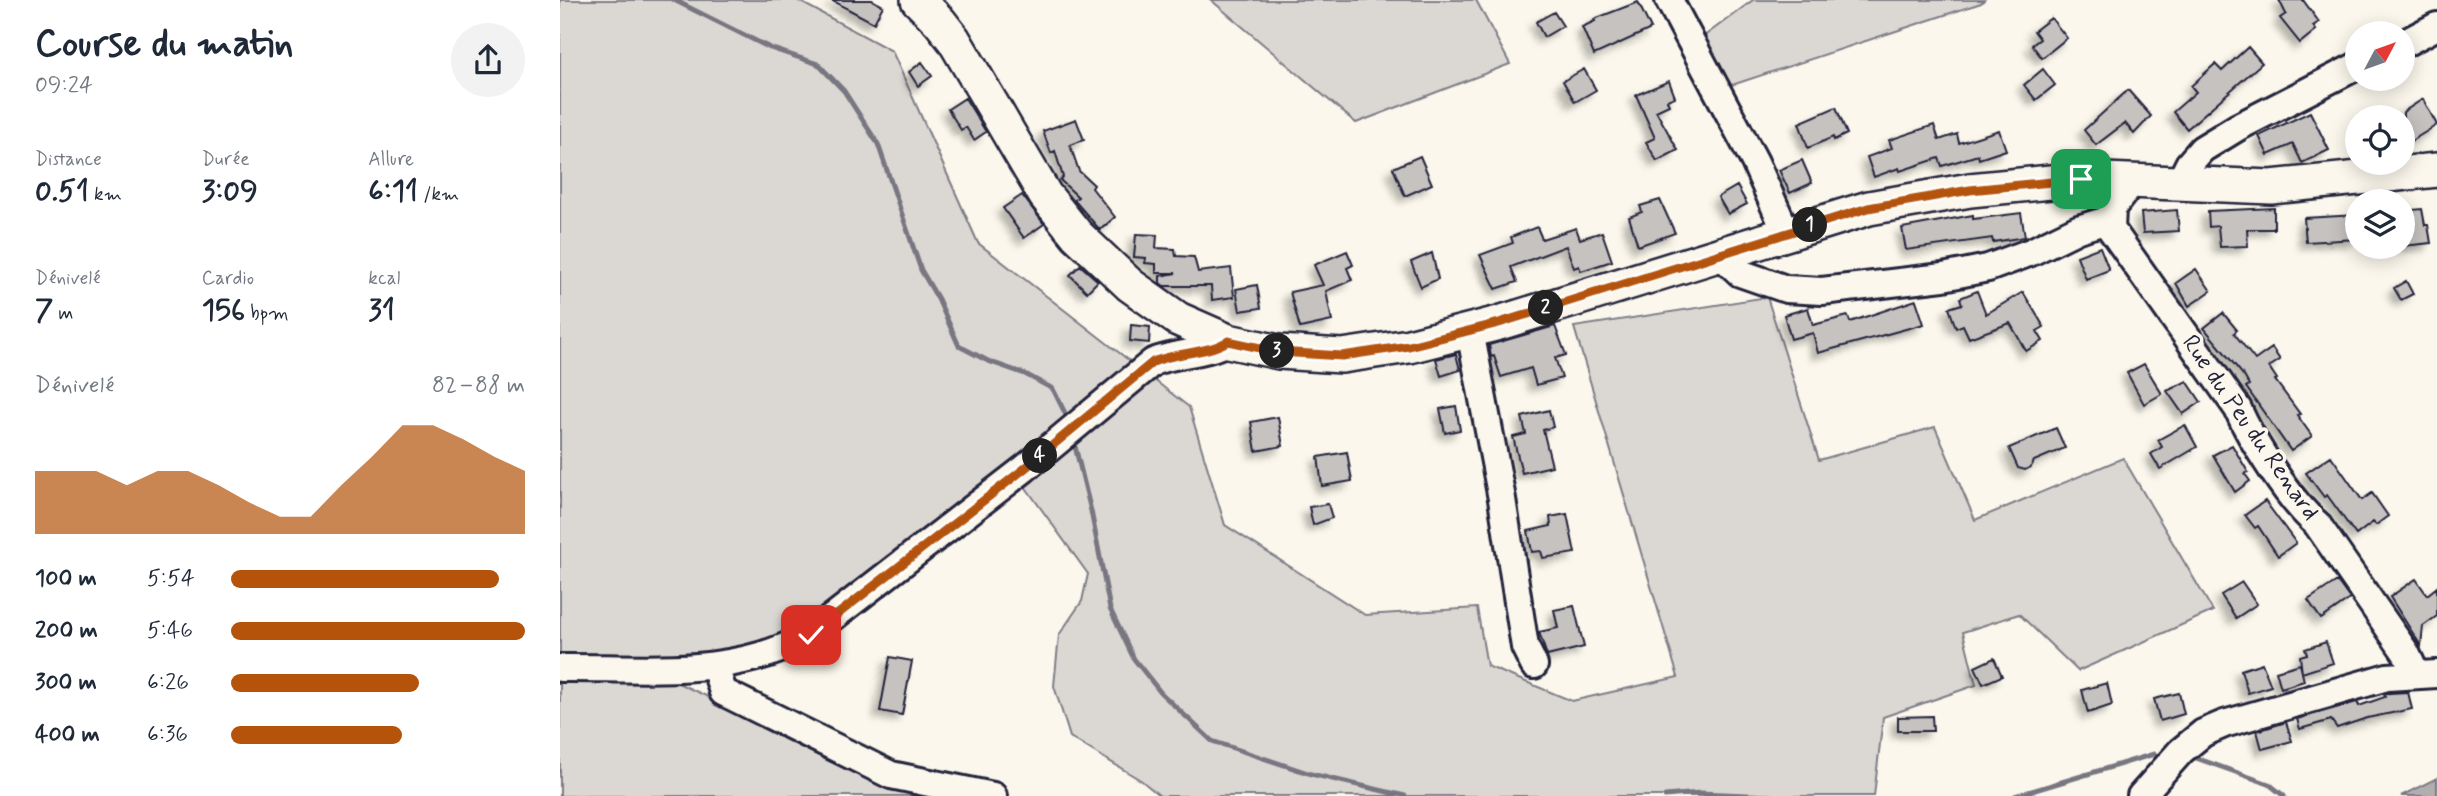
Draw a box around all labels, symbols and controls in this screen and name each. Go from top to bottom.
text: Course du matin [35,20,293,69]
north arrow [2345,21,2415,91]
map controls [2345,21,2415,259]
button: share [451,23,525,97]
text: 09:24 [35,71,93,101]
button: locate [2345,105,2415,175]
text: Distance [35,147,102,172]
text: Durée [202,147,250,172]
text: Allure [368,147,414,172]
pin [2051,149,2111,209]
icon: arrive [2062,160,2100,198]
text: 0.51 [35,172,89,211]
text: 3:09 [202,172,258,211]
text: 6:11 [368,172,418,211]
text: km [89,182,122,207]
text: /km [418,182,459,207]
button: layers [2345,189,2415,259]
pin: 1 [1792,208,1828,243]
text: 1 [1805,212,1814,237]
text: Dénivelé [35,266,101,291]
text: Cardio [202,266,254,291]
text: kcal [368,266,400,291]
pin: 2 [1528,290,1564,326]
text: 7 [35,291,53,330]
text: 156 [202,291,245,330]
text: 31 [368,291,395,330]
text: 2 [1541,295,1550,320]
text: m [53,301,73,326]
text: bpm [245,301,289,326]
street label: Rue du Peu du Renard [2174,329,2326,527]
pin: 3 [1260,334,1294,368]
text: 3 [1272,338,1281,363]
text: Dénivelé [35,371,114,401]
text: 82–88 m [432,371,525,401]
pin: 4 [1022,438,1058,474]
text: 4 [1034,443,1045,468]
text: 100 m [35,564,97,594]
text: 5:54 [147,564,195,594]
pin [781,605,841,665]
text: 200 m [35,616,98,646]
text: 5:46 [147,616,193,646]
icon: check [792,616,830,654]
text: 300 m [35,668,97,698]
text: 6:26 [147,668,189,698]
text: 400 m [35,720,100,750]
text: 6:36 [147,720,188,750]

